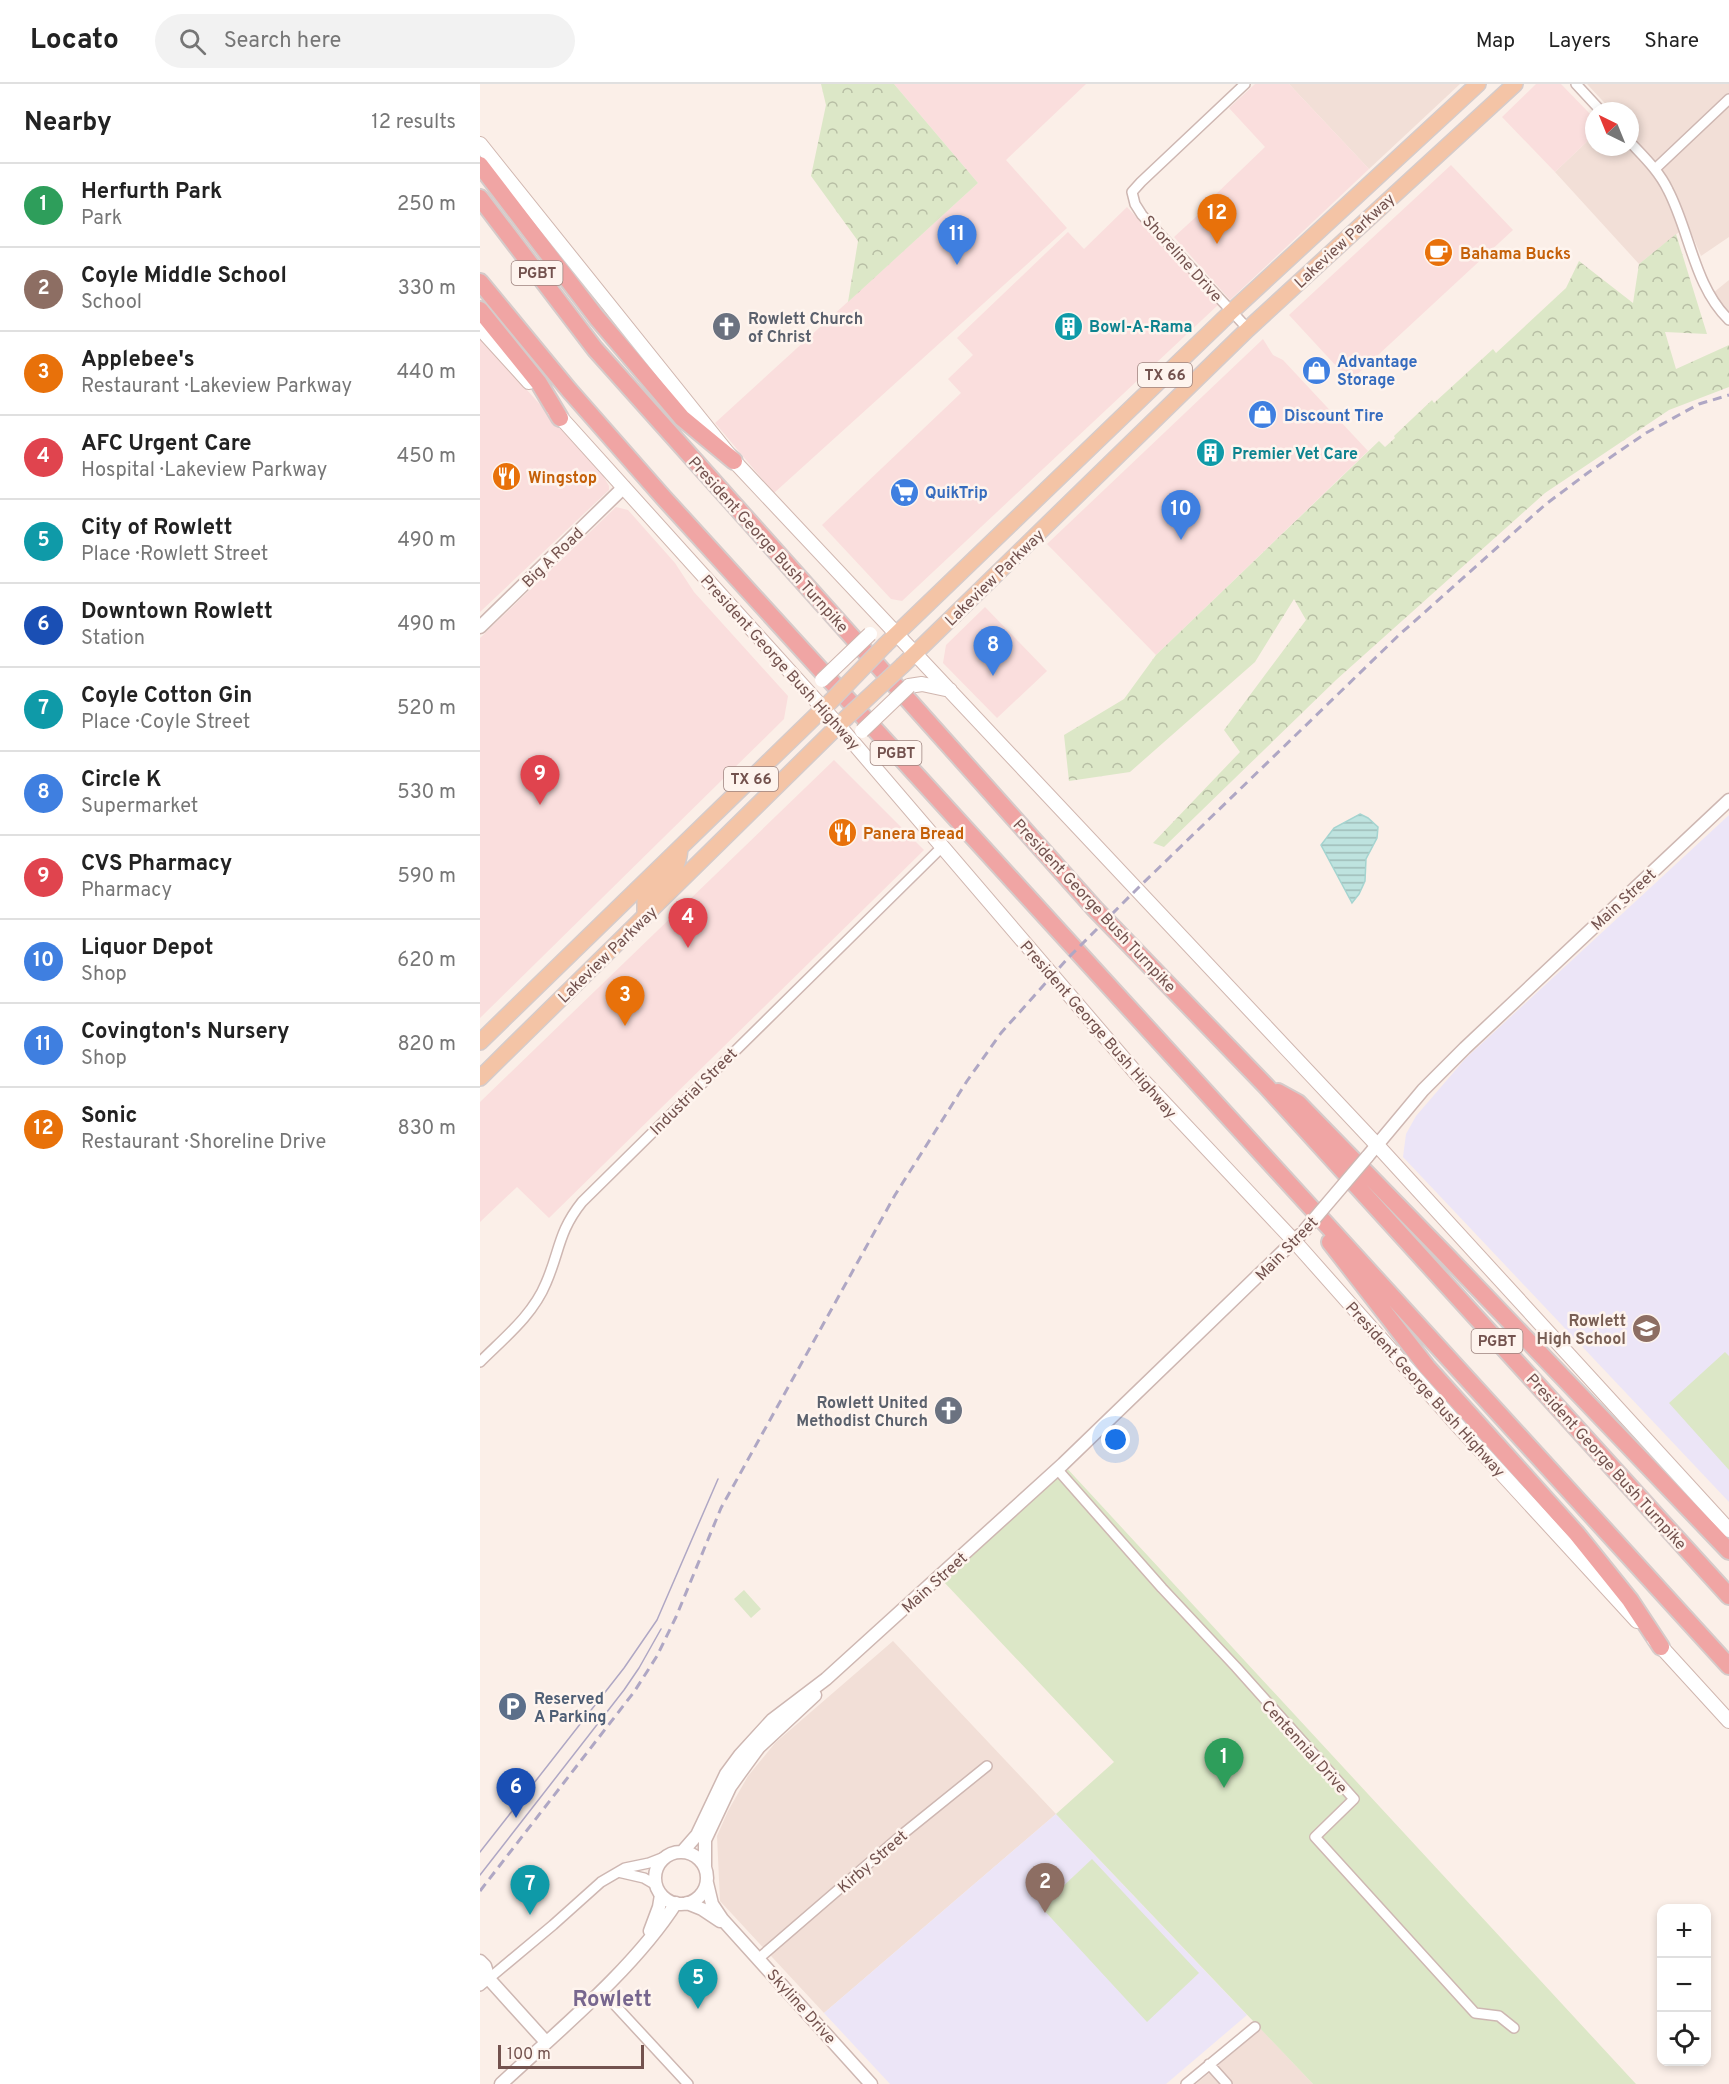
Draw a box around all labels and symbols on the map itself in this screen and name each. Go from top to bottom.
north arrow [1585,102,1639,156]
street label: Lakeview Parkway [1291,190,1400,293]
pin: 12 [1198,194,1236,244]
street label: Shoreline Drive [1137,212,1226,307]
pin: 11 [938,216,976,265]
cafe icon: Bahama Bucks [1423,237,1455,269]
place label: Bahama Bucks [1460,245,1571,265]
road number: PGBT [512,261,562,285]
place label: Rowlett Church of Christ [748,310,863,348]
building icon: Bowl-A-Rama [1052,310,1084,342]
church icon: Rowlett Church of Christ [711,311,743,343]
place label: Bowl-A-Rama [1089,318,1192,338]
place label: Advantage Storage [1337,353,1418,391]
shop icon: Advantage Storage [1300,354,1332,386]
road number: TX 66 [1138,363,1192,387]
shop icon: Discount Tire [1247,399,1279,431]
place label: Discount Tire [1284,407,1384,427]
building icon: Premier Vet Care [1195,437,1227,469]
place label: Premier Vet Care [1232,445,1358,465]
street label: President George Bush Turnpike [683,453,852,638]
restaurant icon: Wingstop [491,461,523,493]
place label: Wingstop [528,469,597,489]
supermarket icon: QuikTrip [888,476,920,508]
place label: QuikTrip [925,484,988,504]
pin: 10 [1162,490,1200,540]
street label: Big A Road [518,524,588,593]
street label: Lakeview Parkway [942,526,1049,631]
street label: President George Bush Highway [695,571,864,755]
pin: 8 [974,626,1012,676]
road number: PGBT [870,741,922,765]
pin: 9 [520,756,560,805]
road number: TX 66 [724,767,778,791]
street label: President George Bush Turnpike [1008,815,1179,997]
restaurant icon: Panera Bread [826,817,858,849]
place label: Panera Bread [863,825,964,845]
street label: Main Street [1588,865,1661,936]
pin: 4 [668,898,708,948]
street label: Lakeview Parkway [555,903,662,1008]
street label: President George Bush Highway [1015,937,1180,1123]
pin: 3 [606,976,644,1026]
street label: Industrial Street [647,1045,742,1140]
street label: Main Street [1252,1213,1323,1286]
street label: President George Bush Highway [1340,1298,1509,1482]
place label: Rowlett High School [1537,1312,1626,1350]
school or university icon: Rowlett High School [1631,1313,1663,1345]
road number: PGBT [1472,1329,1522,1353]
street label: President George Bush Turnpike [1521,1370,1690,1555]
place label: Rowlett United Methodist Church [796,1394,928,1432]
church icon: Rowlett United Methodist Church [933,1395,965,1427]
your location [1101,1425,1130,1454]
street label: Main Street [898,1549,972,1618]
place label: Reserved A Parking [534,1690,607,1728]
parking icon: Reserved A Parking [497,1691,529,1723]
street label: Centennial Drive [1256,1696,1351,1798]
pin: 1 [1204,1738,1244,1788]
pin: 6 [496,1768,536,1818]
street label: Kirby Street [834,1827,912,1898]
pin: 2 [1026,1864,1064,1913]
pin: 7 [511,1866,550,1915]
pin: 5 [678,1960,718,2009]
street label: Skyline Drive [762,1966,839,2049]
district label: Rowlett [572,1987,652,2014]
scale bar [498,2042,644,2070]

